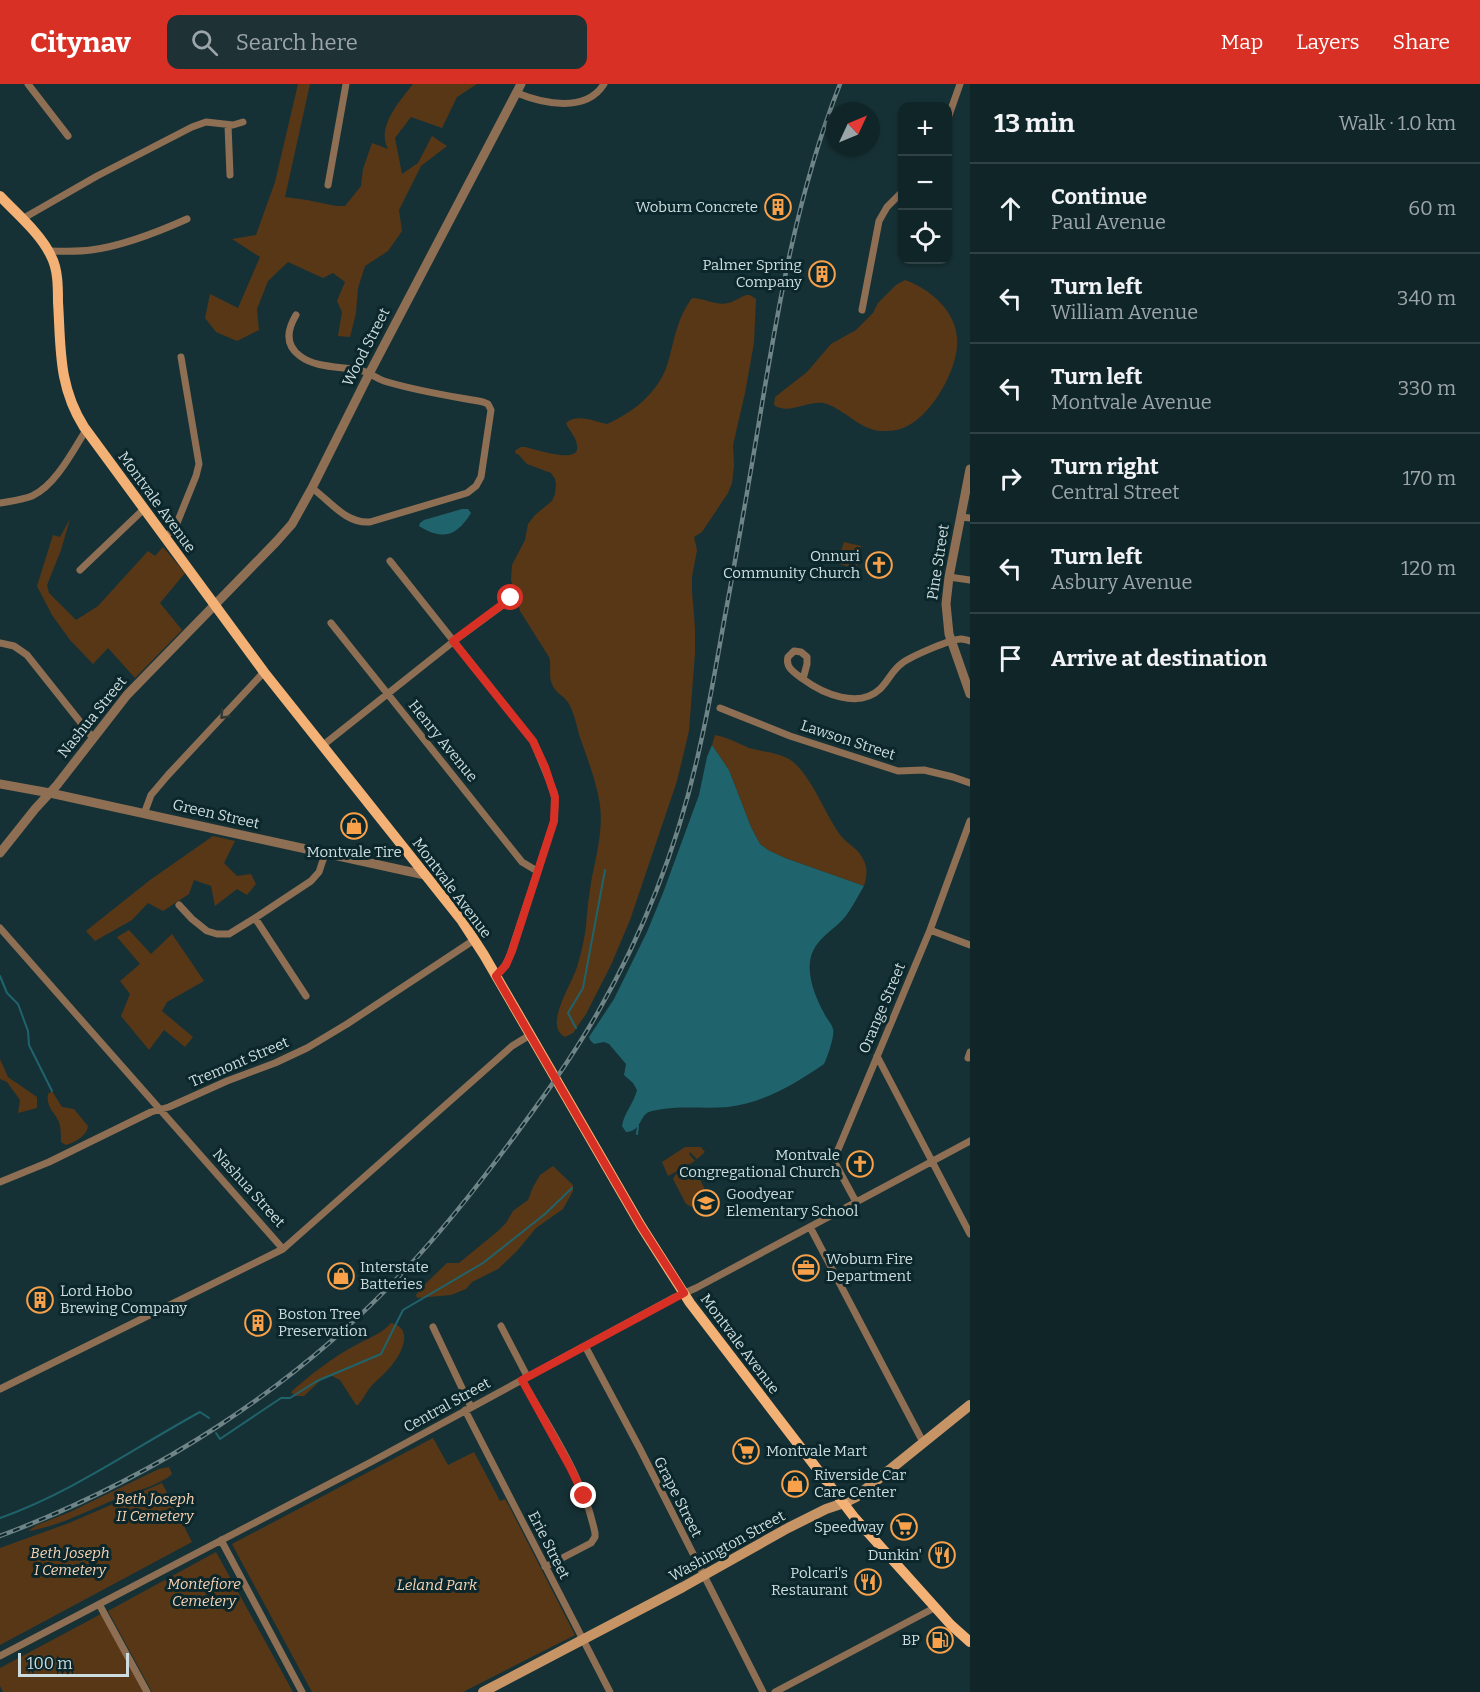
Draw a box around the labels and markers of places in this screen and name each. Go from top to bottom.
building icon: Woburn Concrete [763,192,793,222]
place label: Woburn Concrete [635,198,758,216]
place label: Palmer Spring Company [703,256,802,291]
building icon: Palmer Spring Company [807,259,837,289]
place label: Onnuri Community Church [723,547,861,582]
church icon: Onnuri Community Church [864,550,894,580]
shop icon: Montvale Tire [339,811,369,841]
place label: Montvale Tire [306,843,402,861]
place label: Montvale Congregational Church [679,1146,841,1181]
church icon: Montvale Congregational Church [845,1149,875,1179]
place label: Goodyear Elementary School [726,1185,858,1220]
school or university icon: Goodyear Elementary School [691,1188,721,1218]
place label: Woburn Fire Department [826,1250,913,1285]
office icon: Woburn Fire Department [791,1253,821,1283]
place label: Interstate Batteries [360,1258,429,1293]
shop icon: Interstate Batteries [326,1261,356,1291]
place label: Lord Hobo Brewing Company [60,1282,187,1317]
building icon: Lord Hobo Brewing Company [25,1285,55,1315]
place label: Boston Tree Preservation [278,1305,368,1340]
building icon: Boston Tree Preservation [243,1308,273,1338]
supermarket icon: Montvale Mart [731,1436,761,1466]
place label: Montvale Mart [766,1442,868,1460]
place label: Riverside Car Care Center [814,1466,906,1501]
shop icon: Riverside Car Care Center [780,1469,810,1499]
supermarket icon: Speedway [889,1512,919,1542]
place label: Speedway [814,1518,884,1536]
restaurant icon: Dunkin' [927,1540,957,1570]
place label: Dunkin' [868,1546,922,1564]
place label: Polcari's Restaurant [771,1564,849,1599]
restaurant icon: Polcari's Restaurant [853,1567,883,1597]
fuel station icon: BP [925,1625,955,1655]
place label: BP [902,1631,920,1649]

